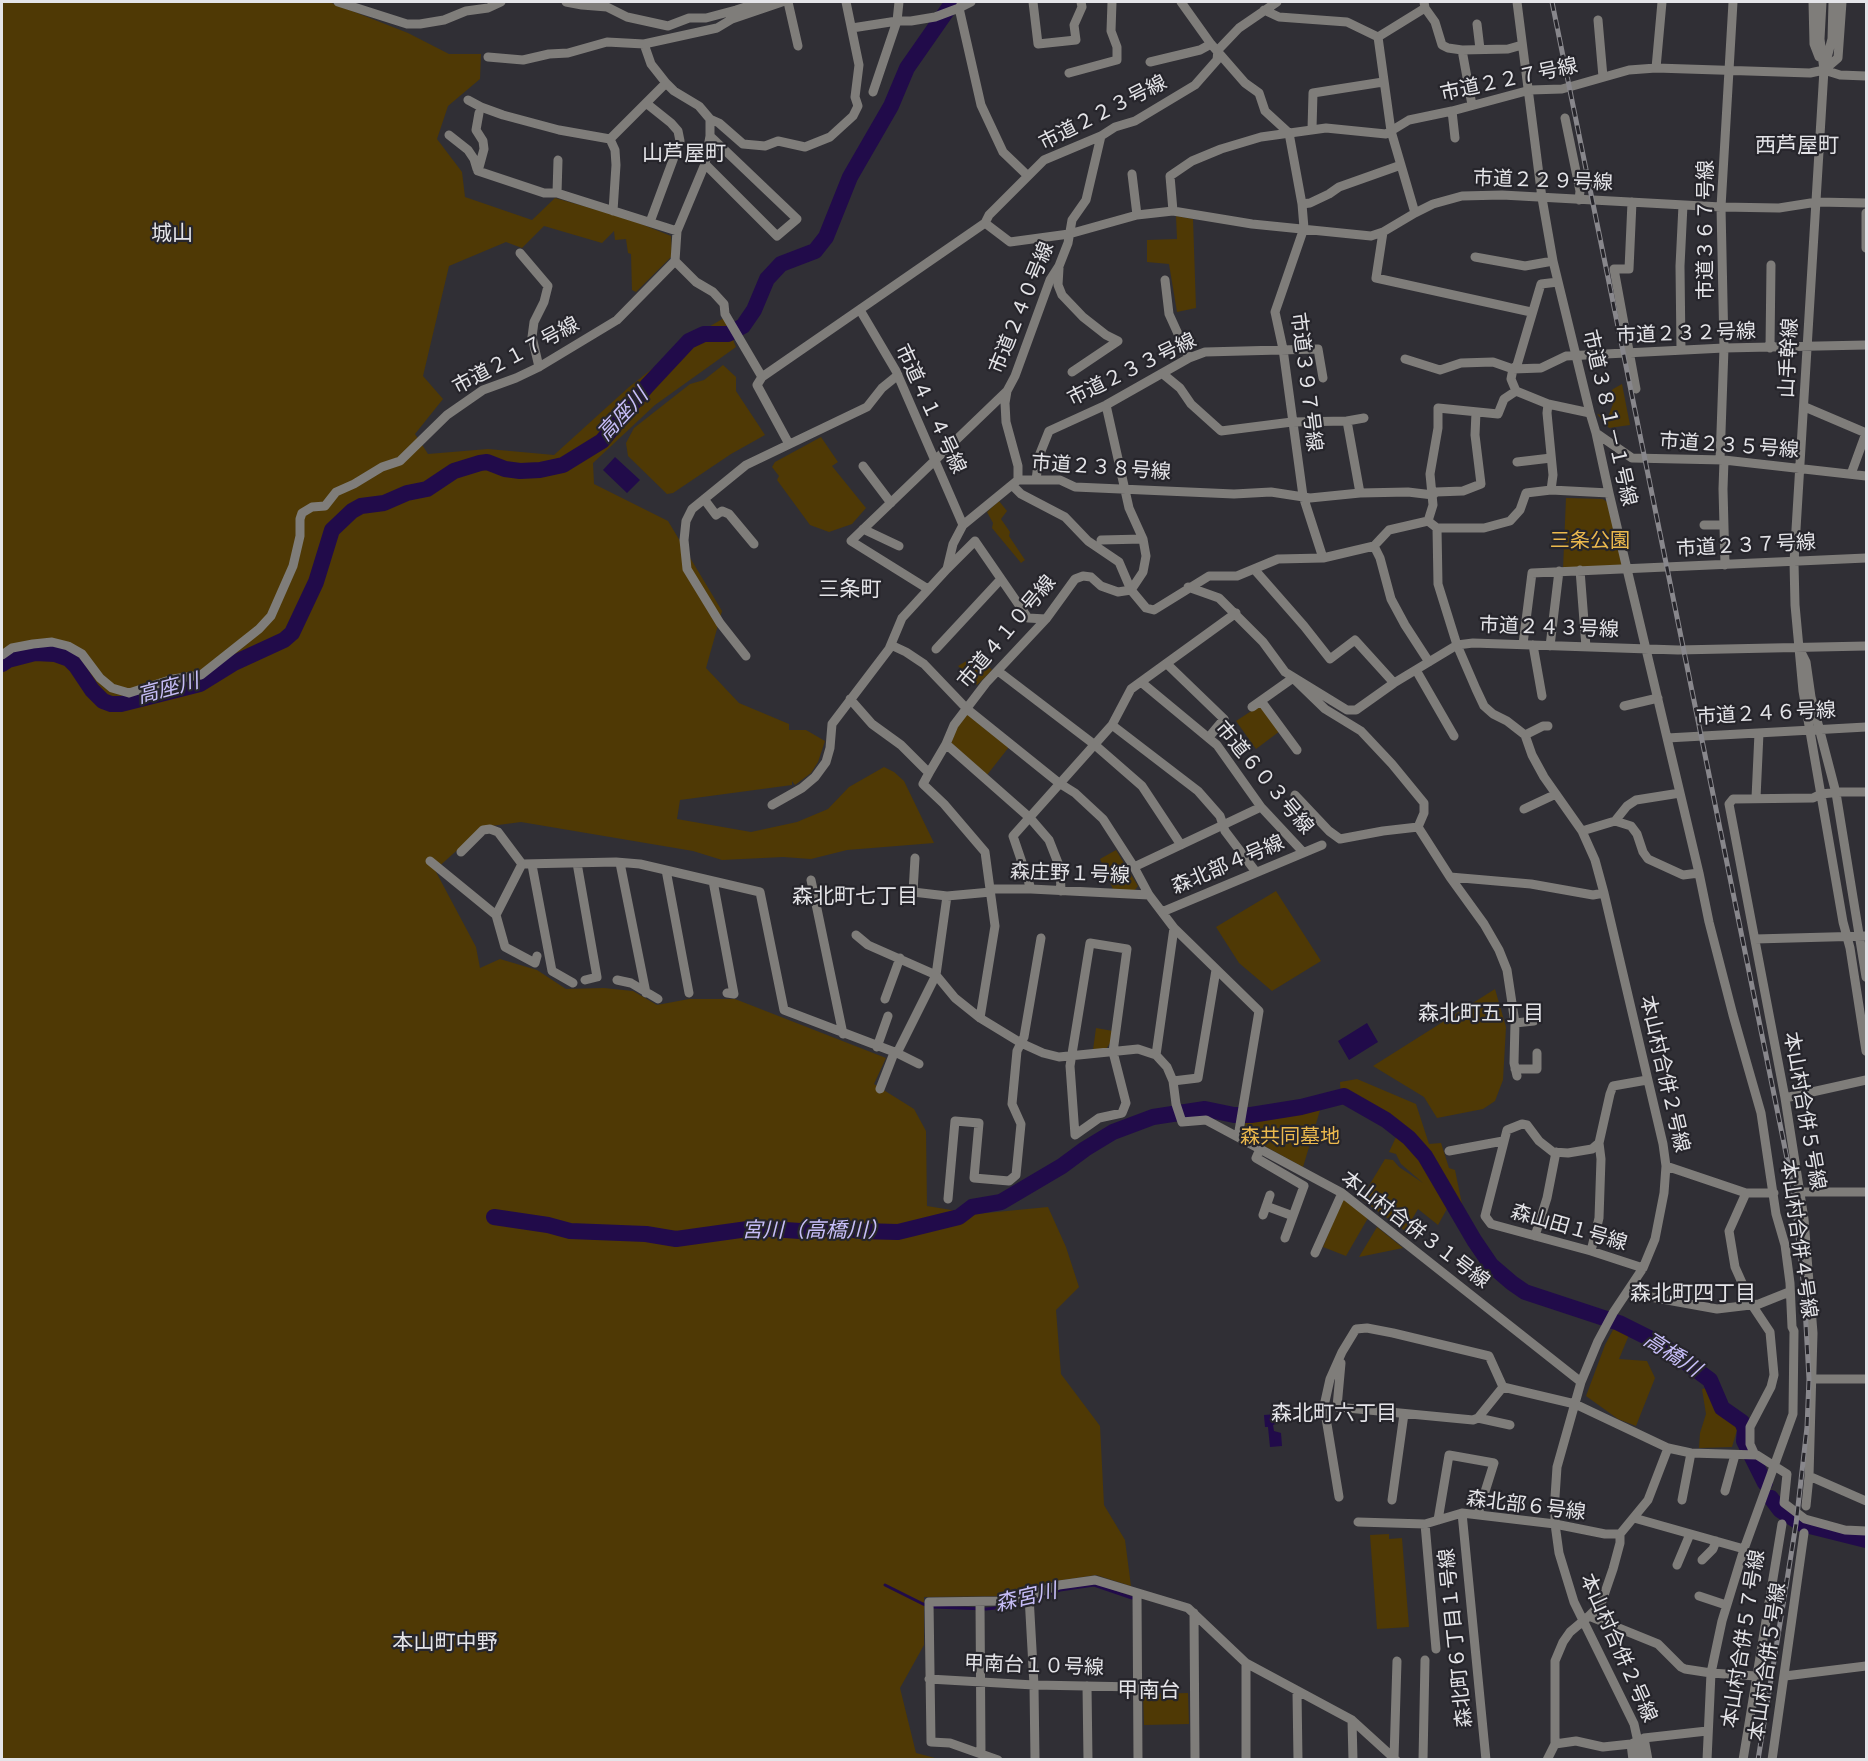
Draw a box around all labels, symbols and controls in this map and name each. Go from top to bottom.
street label: 市道２２７号線 [1438,54,1580,106]
street label: 市道２２３号線 [1035,71,1171,155]
district label: 西芦屋町 [1755,133,1839,159]
district label: 山芦屋町 [642,141,726,167]
street label: 市道３６７号線 [1694,160,1718,300]
street label: 市道２２９号線 [1473,167,1613,195]
district label: 城山 [151,221,193,247]
street label: 市道２４０号線 [985,239,1059,377]
street label: 市道３９７号線 [1286,311,1326,453]
street label: 市道２１７号線 [449,313,583,399]
street label: 山手幹線 [1775,317,1803,399]
street label: 市道２３２号線 [1616,320,1756,348]
street label: 市道３８１－１号線 [1577,328,1641,508]
street label: 市道２３３号線 [1064,329,1200,411]
street label: 市道４１４号線 [890,340,970,478]
water label: 高座川 [592,383,654,447]
street label: 市道２３５号線 [1658,429,1800,463]
street label: 市道２３８号線 [1030,451,1172,485]
park label: 三条公園 [1550,529,1630,553]
street label: 市道２３７号線 [1675,530,1817,562]
street label: 市道４１０号線 [953,571,1061,693]
district label: 三条町 [819,577,881,603]
street label: 市道２４３号線 [1479,614,1619,642]
water label: 高座川 [134,669,202,709]
street label: 市道２４６号線 [1695,698,1837,730]
street label: 市道６０３号線 [1210,717,1318,839]
street label: 森北部４号線 [1168,831,1288,899]
street label: 森庄野１号線 [1010,860,1130,888]
district label: 森北町七丁目 [792,884,918,910]
street label: 本山村合併２号線 [1634,993,1694,1155]
district label: 森北町五丁目 [1418,1001,1544,1027]
street label: 本山村合併５号線 [1778,1030,1830,1192]
park label: 森共同墓地 [1240,1125,1340,1149]
street label: 本山村合併４号線 [1775,1158,1821,1320]
street label: 本山村合併３１号線 [1336,1166,1494,1294]
street label: 森山田１号線 [1508,1200,1630,1256]
water label: 宮川（高橋川） [742,1218,888,1244]
district label: 森北町四丁目 [1630,1281,1756,1307]
water label: 高橋川 [1639,1327,1705,1383]
district label: 森北町六丁目 [1271,1401,1397,1427]
street label: 森北部６号線 [1465,1487,1587,1525]
street label: 森北町６丁目１号線 [1435,1547,1477,1729]
street label: 本山村合併５７号線 [1718,1548,1770,1730]
street label: 本山村合併２号線 [1574,1570,1662,1726]
water label: 森宮川 [992,1579,1060,1617]
street label: 本山村合併５号線 [1745,1581,1791,1743]
district label: 本山町中野 [393,1630,497,1656]
street label: 甲南台１０号線 [964,1652,1104,1680]
district label: 甲南台 [1118,1678,1180,1704]

